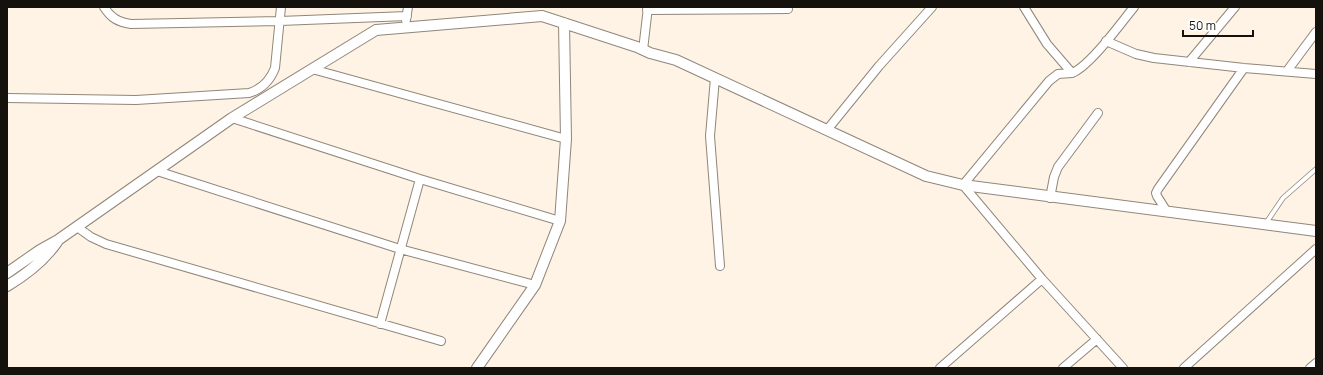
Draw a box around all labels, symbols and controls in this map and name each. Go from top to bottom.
scale bar [1183,12,1253,38]
text: 50 m [1189,17,1216,34]

